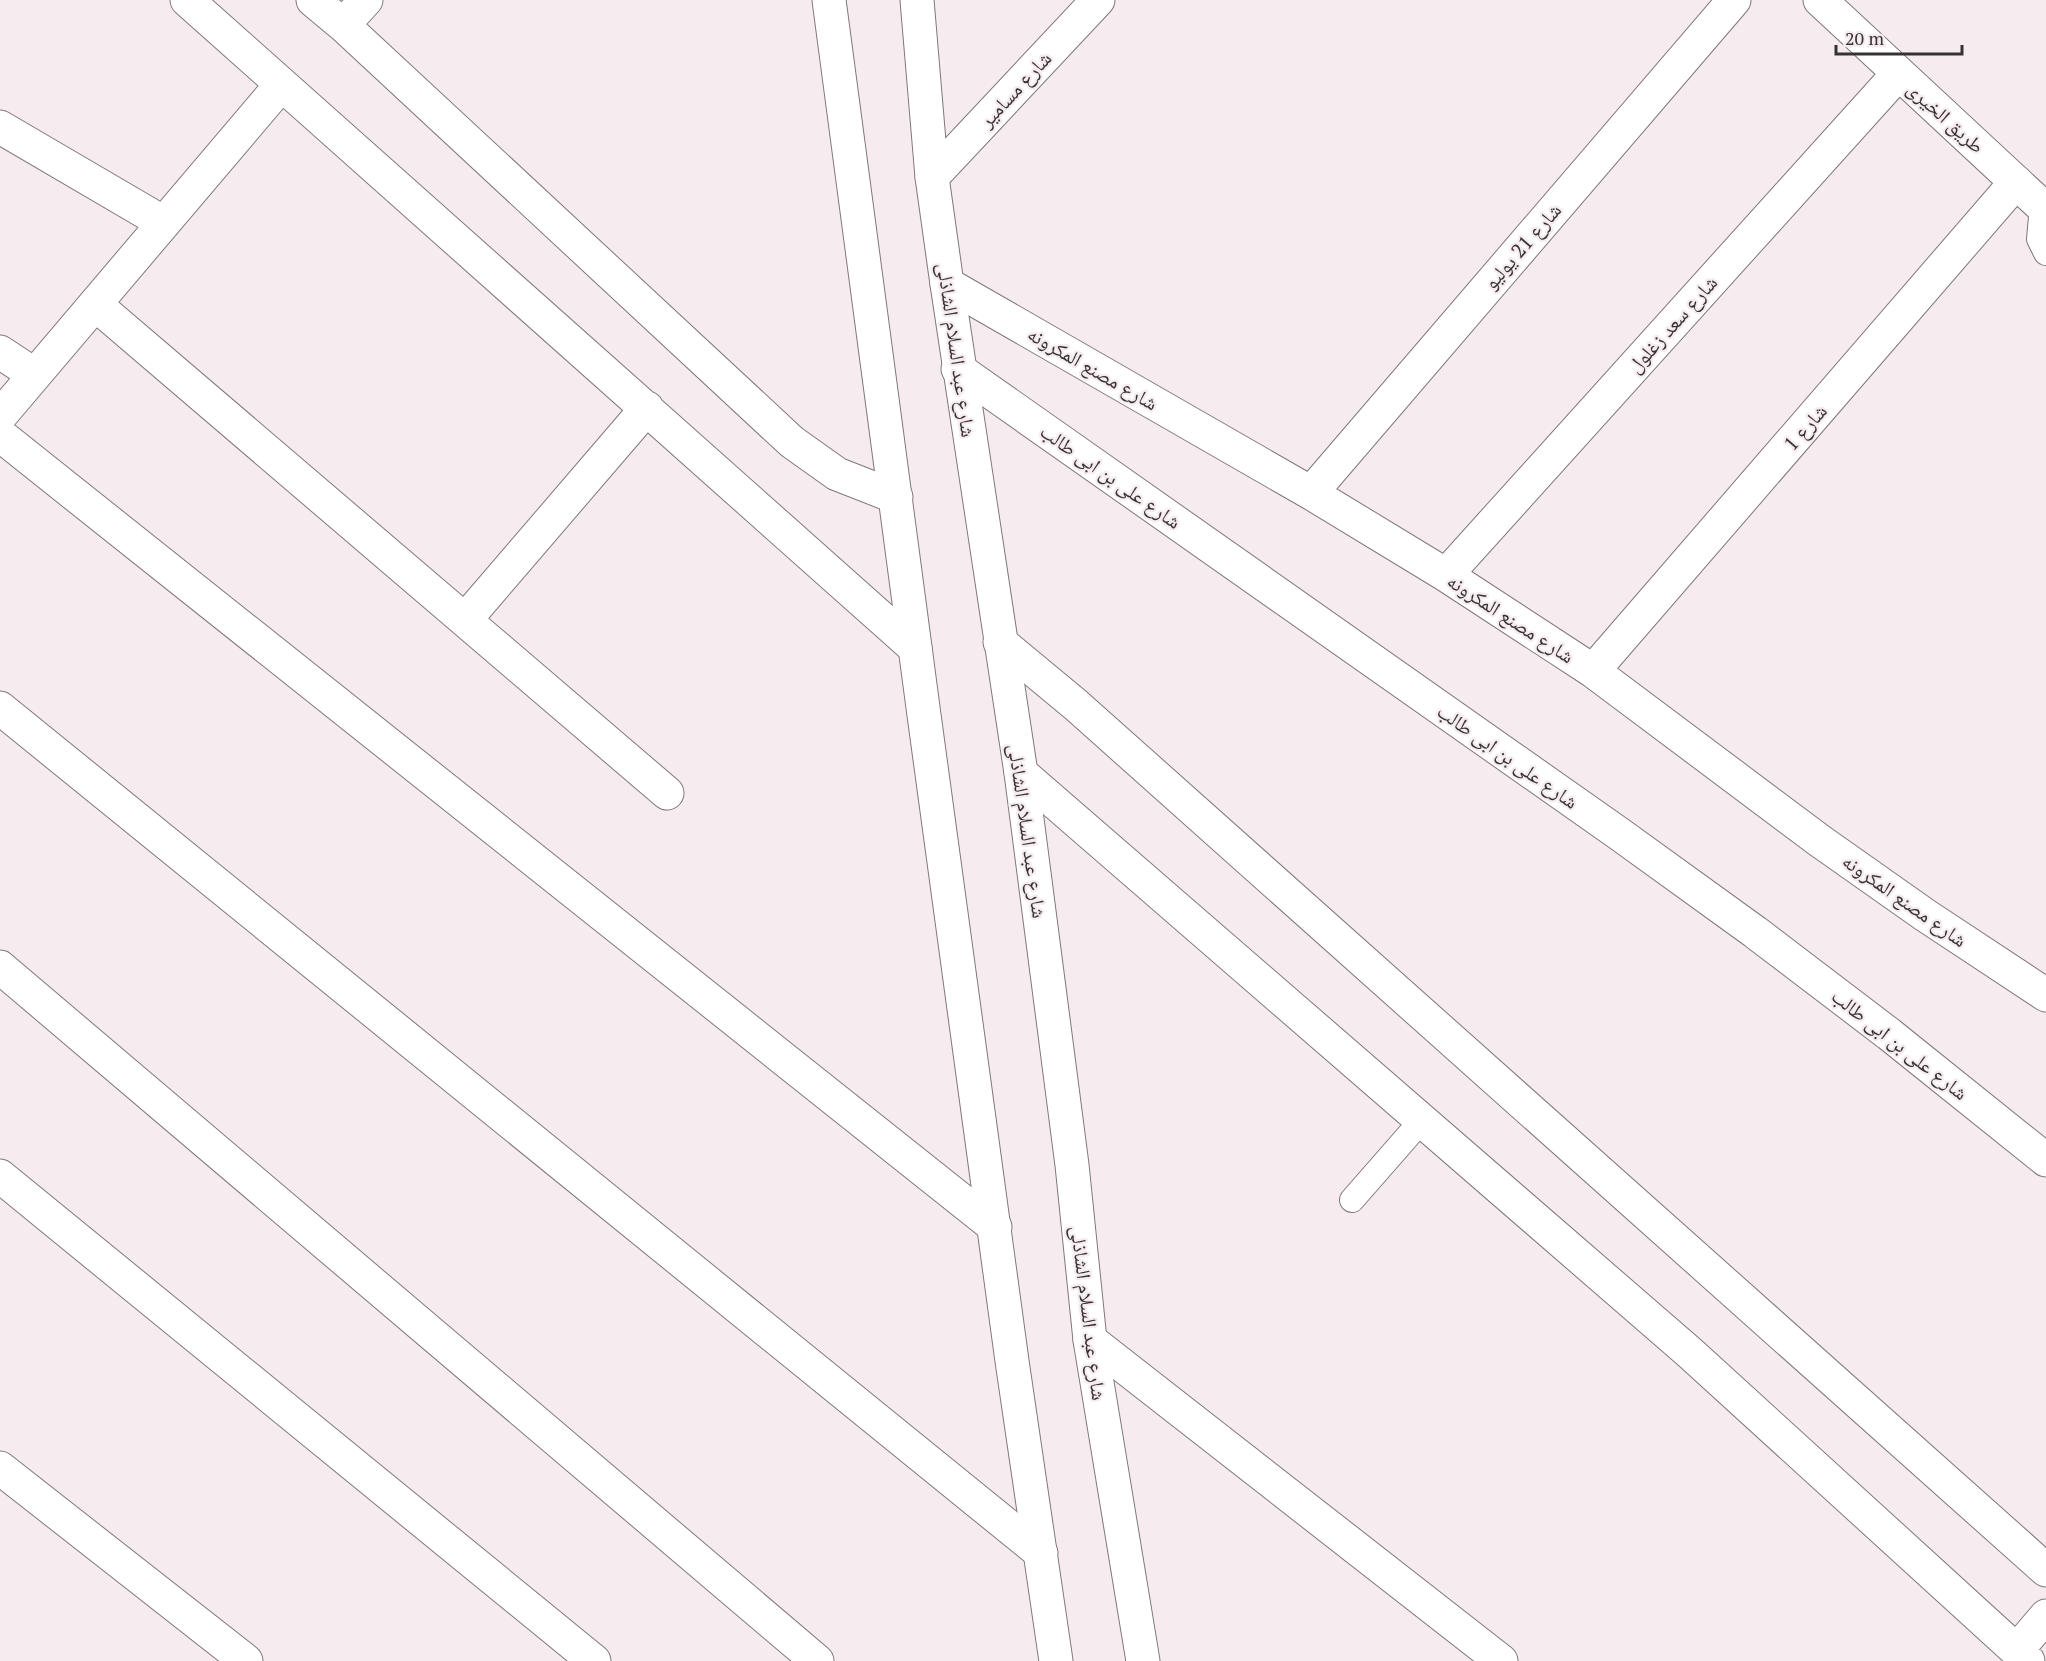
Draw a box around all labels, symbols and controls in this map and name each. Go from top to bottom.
scale bar [1836,18,1962,56]
text: 20 m [1845,26,1885,50]
street label: شارع مسامير [972,45,1057,134]
street label: طريق الخيرى [1901,75,1991,159]
street label: شارع 21 يوليو [1477,197,1567,295]
street label: شارع عبد السلام الشاذلى [930,261,983,439]
street label: شارع سعد زغلول [1621,269,1723,379]
street label: شارع مصنع المكرونه [1023,320,1163,416]
street label: شارع 1 [1777,398,1833,456]
street label: شارع على بن ابى طالب [1035,417,1187,535]
street label: شارع مصنع المكرونه [1442,567,1580,669]
street label: شارع على بن ابى طالب [1432,697,1584,815]
street label: شارع عبد السلام الشاذلى [1001,742,1054,920]
street label: شارع مصنع المكرونه [1837,847,1973,953]
street label: شارع على بن ابى طالب [1826,982,1974,1106]
street label: شارع عبد السلام الشاذلى [1064,1224,1113,1402]

